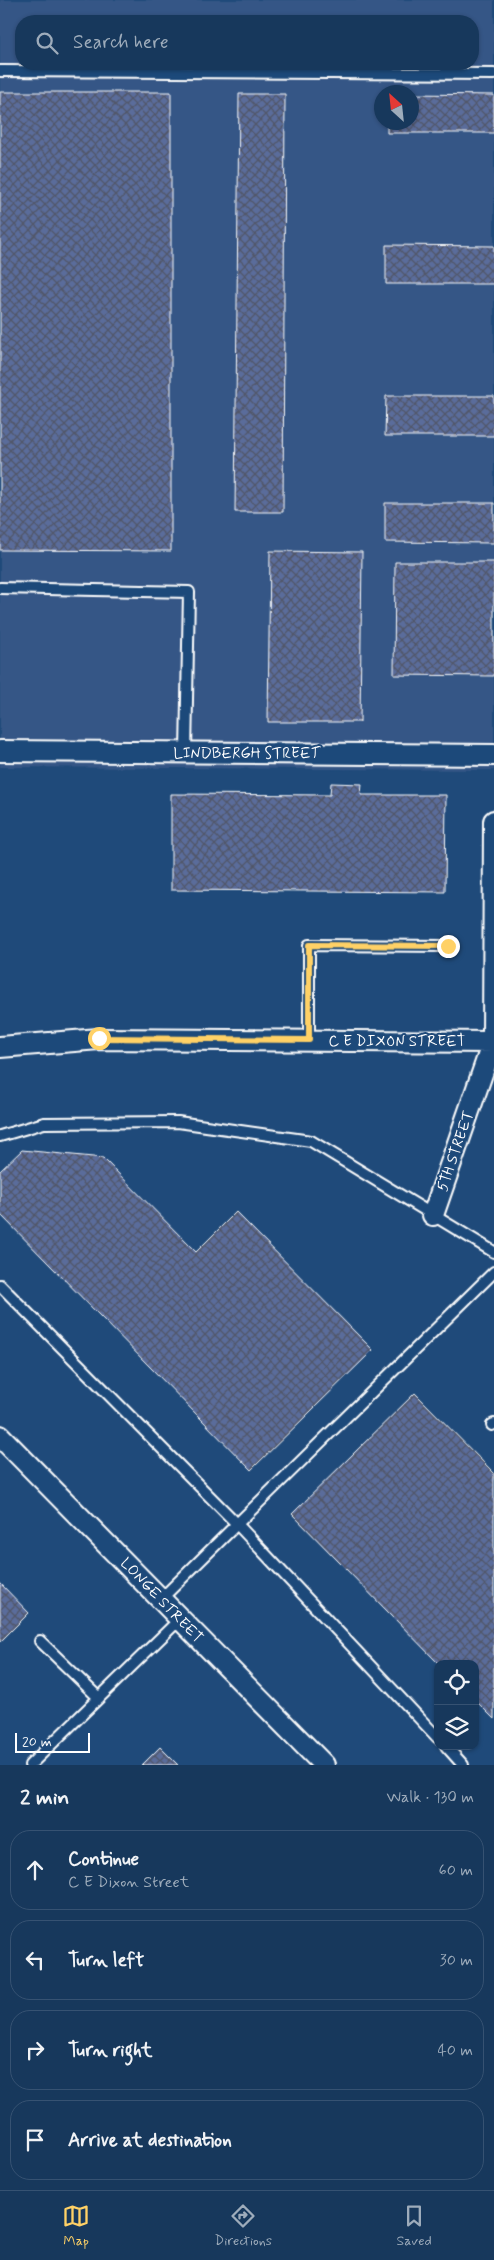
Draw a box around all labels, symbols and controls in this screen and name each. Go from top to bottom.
search box [15,15,479,70]
icon: search [33,29,61,57]
text: Search here [73,30,169,55]
north arrow [374,85,419,130]
street label: LINDBERGH STREET [173,744,321,764]
route end [437,935,460,958]
route start [88,1027,111,1050]
street label: C E DIXON STREET [329,1032,466,1052]
street label: 5TH STREET [433,1108,479,1194]
street label: LONGE STREET [115,1554,207,1648]
map controls [434,1660,479,1750]
button: locate [434,1660,479,1705]
button: layers [434,1705,479,1750]
scale bar [15,1730,90,1753]
text: 20 m [22,1733,52,1751]
text: 2 min [20,1784,69,1812]
text: Walk · 130 m [387,1787,474,1808]
text: Continue [68,1847,139,1872]
icon: ahead [21,1856,49,1884]
text: 60 m [439,1860,473,1881]
text: C E Dixon Street [68,1872,189,1893]
icon: left [21,1946,49,1974]
text: Turn left [68,1948,144,1973]
text: 30 m [440,1950,473,1971]
icon: right [21,2036,49,2064]
text: Turn right [68,2038,152,2063]
text: 40 m [437,2040,473,2061]
icon: arrive [21,2126,49,2154]
text: Arrive at destination [68,2128,232,2153]
tab: Map [62,2202,90,2250]
tab: Directions [215,2202,272,2250]
tab: Saved [396,2202,432,2250]

